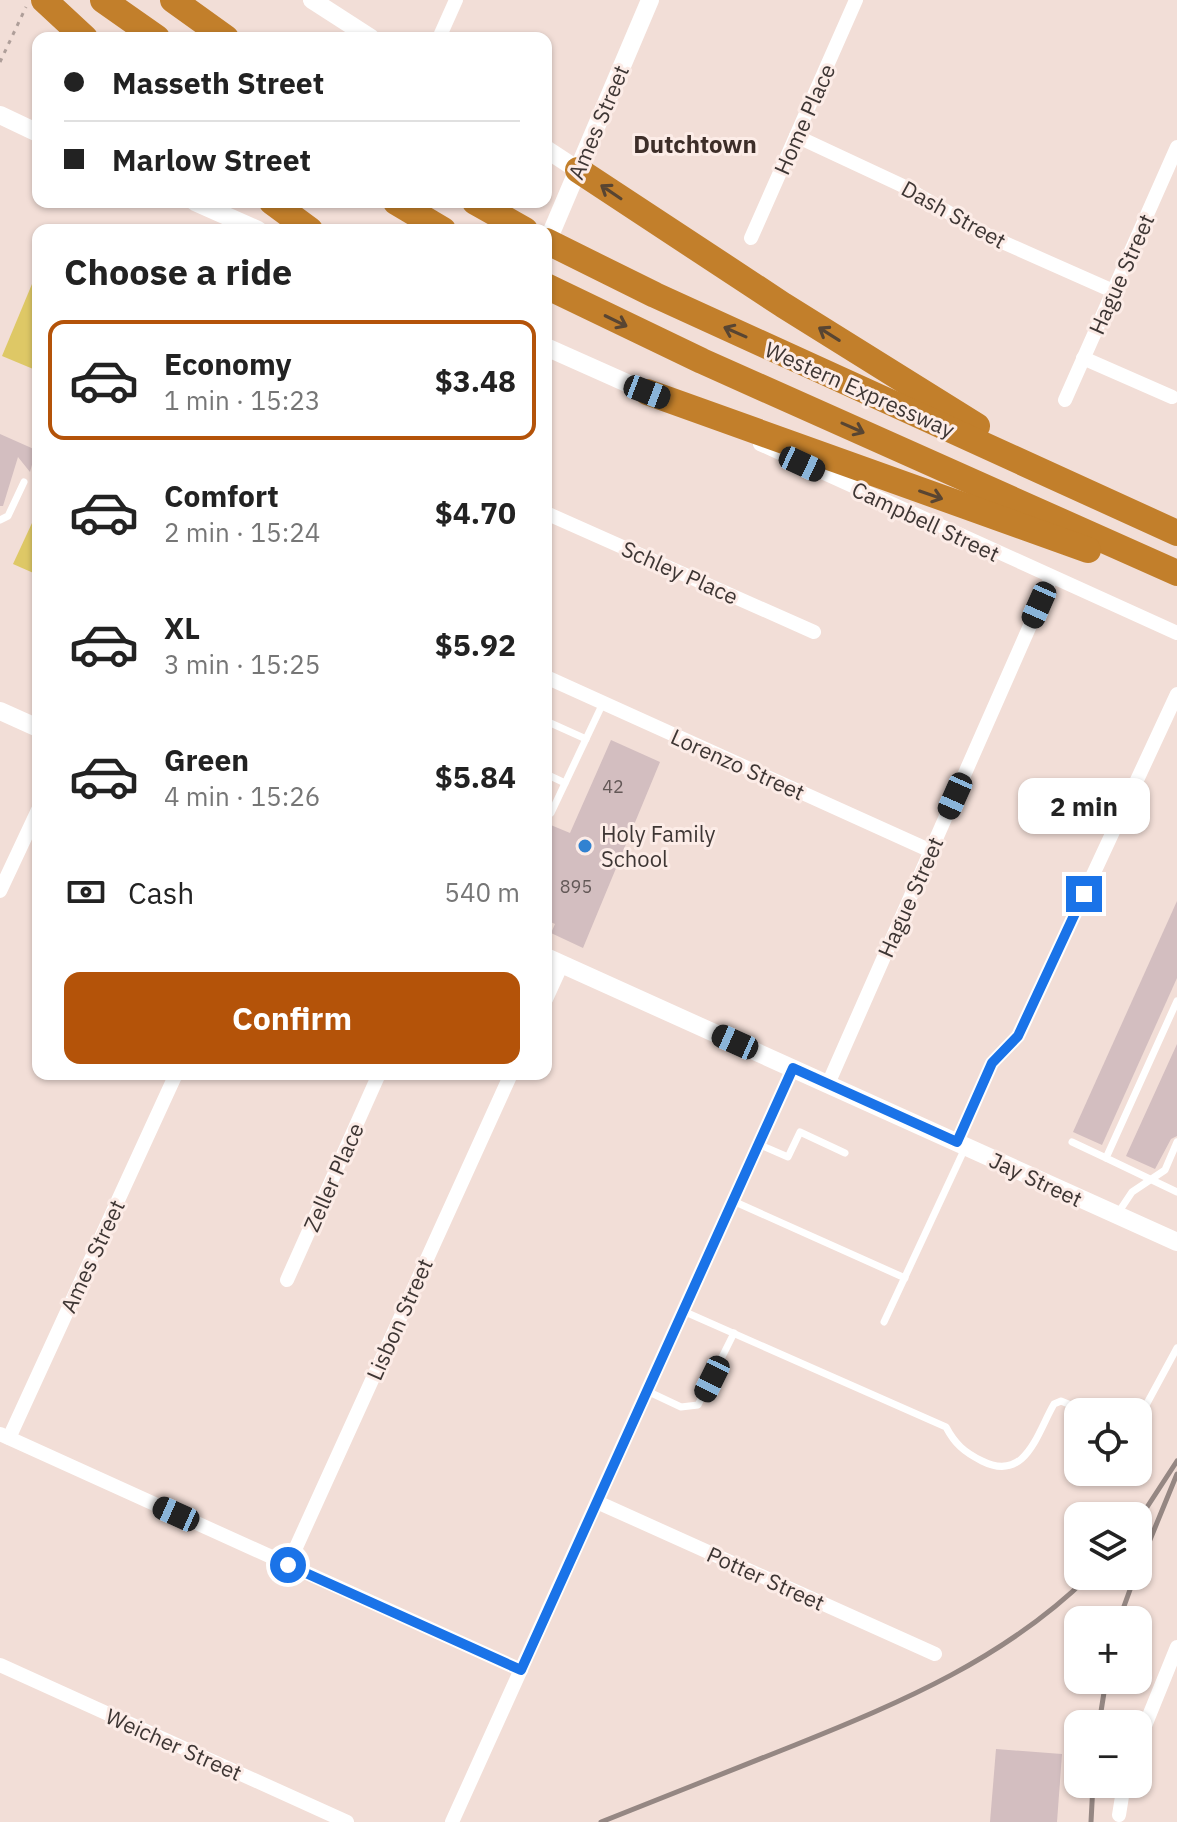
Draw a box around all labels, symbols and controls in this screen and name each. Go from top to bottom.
street label: Home Place [767,59,841,179]
street label: Ames Street [561,60,635,184]
text: Masseth Street [112,63,324,102]
district label: Dutchtown [633,128,757,160]
text: Marlow Street [112,140,311,179]
street label: Dash Street [897,173,1011,255]
one-way arrow [601,183,623,200]
street label: Hague Street [1082,209,1160,339]
text: Choose a ride [64,248,292,295]
one-way arrow [604,314,628,329]
one-way arrow [724,324,748,339]
one-way arrow [818,325,841,341]
street label: Western Expressway [761,334,959,444]
icon: car [68,344,140,416]
text: Economy [164,344,292,383]
text: $3.48 [435,361,516,400]
car [620,372,674,412]
text: 1 min · 15:23 [164,383,320,417]
one-way arrow [841,421,865,436]
car [775,443,829,485]
street label: Campbell Street [848,474,1004,568]
icon: car [68,476,140,548]
text: Comfort [164,476,279,515]
one-way arrow [918,488,943,503]
text: $4.70 [435,493,516,532]
text: 2 min · 15:24 [164,515,320,549]
street label: Schley Place [617,533,743,611]
car [1018,578,1060,632]
icon: car [68,608,140,680]
text: XL [164,608,200,647]
text: $5.92 [435,625,516,664]
text: 3 min · 15:25 [164,647,320,681]
street label: Lorenzo Street [667,722,809,806]
icon: car [68,740,140,812]
text: Green [164,740,249,779]
text: $5.84 [435,757,516,796]
car [934,769,976,823]
house number: 42 [602,775,624,798]
callout: 2 min [1018,778,1150,834]
text: 4 min · 15:26 [164,779,320,813]
text: 2 min [1050,789,1118,823]
place label: Holy Family School [601,819,715,873]
street label: Hague Street [871,832,949,962]
marker: Holy Family School [576,837,594,855]
icon: cash [64,870,108,914]
text: Cash [128,873,194,912]
text: 540 m [444,875,520,909]
house number: 895 [560,875,592,898]
route end [1066,876,1102,912]
button: Confirm [64,972,520,1064]
car [708,1021,762,1063]
street label: Zeller Place [296,1118,370,1236]
street label: Jay Street [985,1145,1087,1213]
street label: Ames Street [53,1195,131,1317]
street label: Lisbon Street [359,1254,439,1384]
car [691,1352,733,1406]
map controls [1064,1398,1152,1798]
button: locate [1064,1398,1152,1486]
car [149,1493,203,1535]
button: layers [1064,1502,1152,1590]
street label: Potter Street [703,1539,829,1617]
route start [270,1547,306,1583]
button: + [1064,1606,1152,1694]
street label: Weicher Street [101,1701,247,1787]
button: − [1064,1710,1152,1798]

